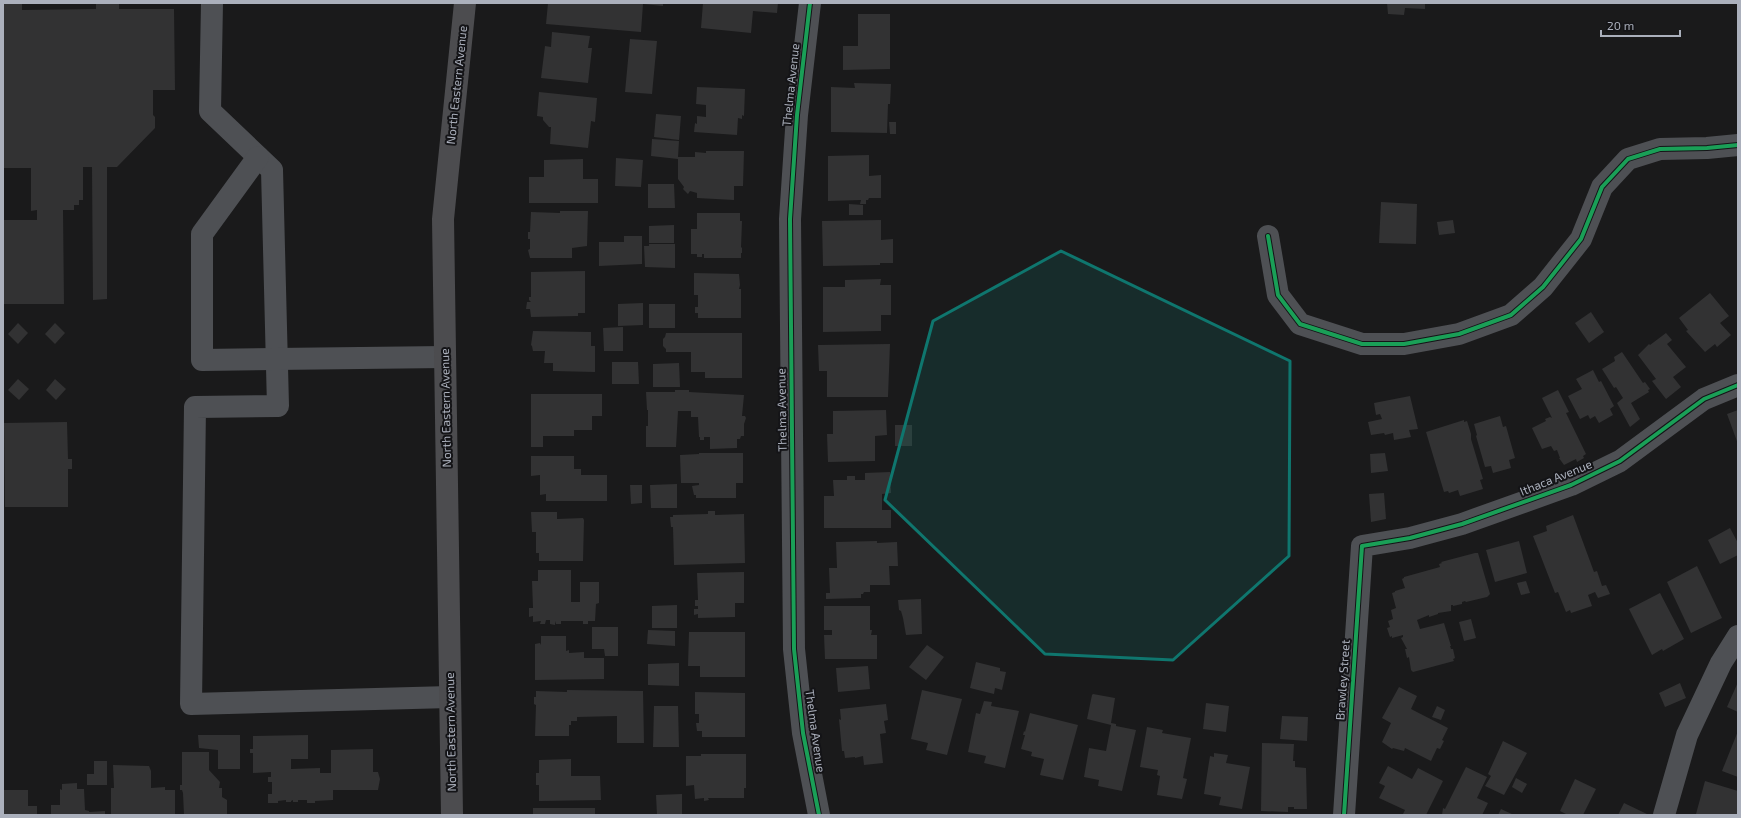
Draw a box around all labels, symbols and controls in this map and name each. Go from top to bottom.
scale bar [1601,12,1680,38]
text: 20 m [1607,18,1634,32]
street label: North Eastern Avenue [443,25,469,145]
street label: Thelma Avenue [779,43,801,127]
street label: North Eastern Avenue [437,348,453,468]
street label: Thelma Avenue [773,368,789,452]
street label: Ithaca Avenue [1518,456,1594,498]
street label: Brawley Street [1332,639,1352,721]
street label: North Eastern Avenue [442,672,458,792]
street label: Thelma Avenue [803,688,829,773]

